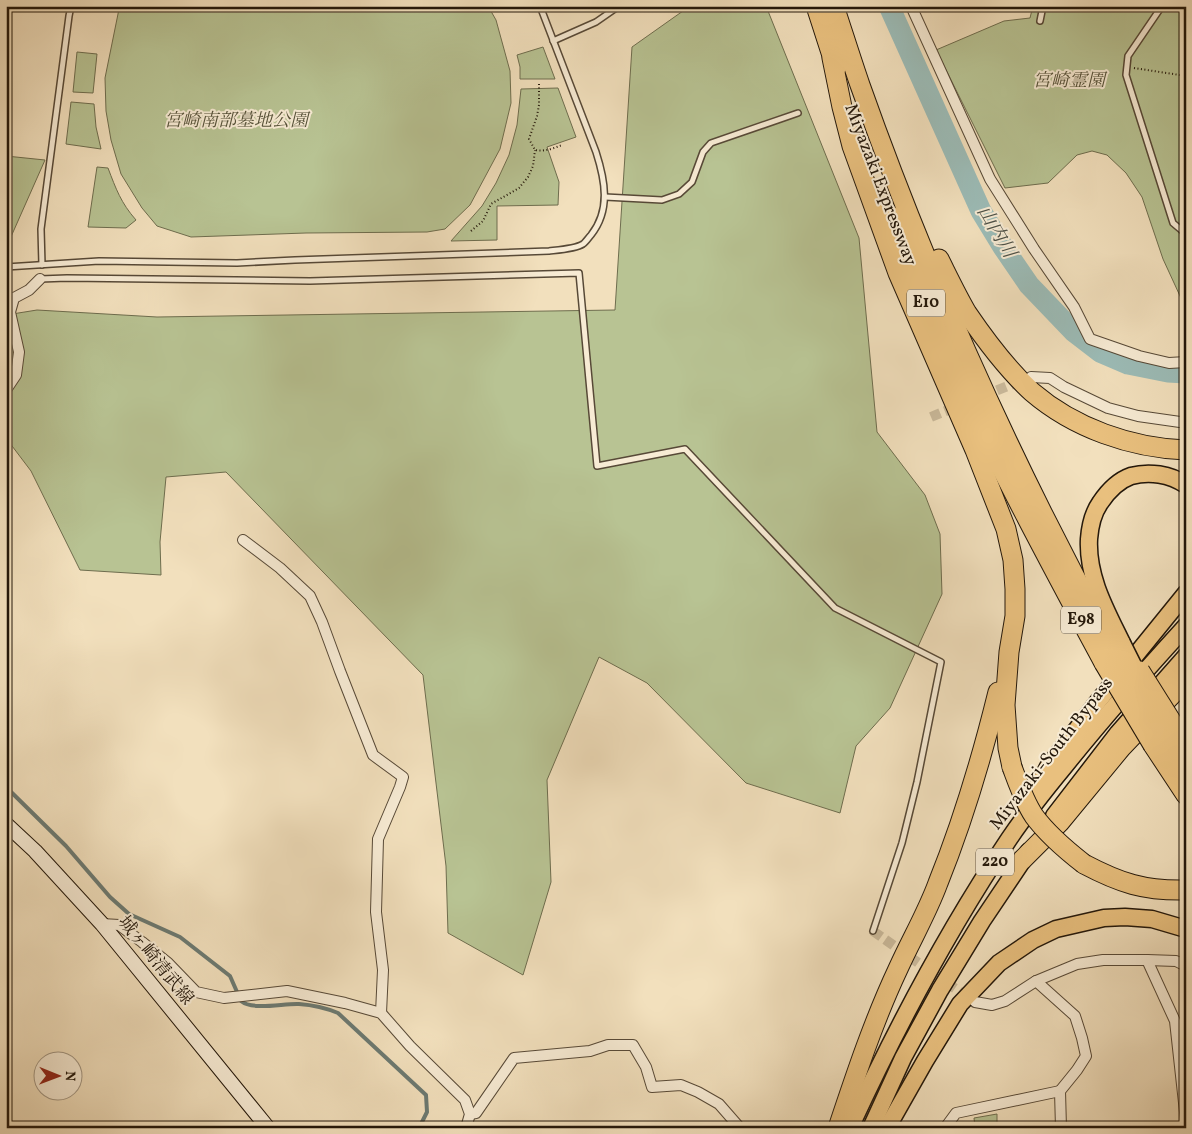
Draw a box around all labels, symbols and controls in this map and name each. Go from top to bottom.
park label: 宮崎霊園 [1033,69,1108,94]
street label: Miyazaki Expressway [838,101,922,270]
park label: 宮崎南部墓地公園 [164,109,311,134]
water label: 山内川 [970,201,1023,265]
road number: E10 [907,290,945,316]
road number: E98 [1061,606,1101,634]
street label: Miyazaki-South Bypass [984,672,1120,836]
road number: 220 [976,849,1014,876]
street label: 城ヶ崎清武線 [111,911,199,1011]
north arrow [32,1052,82,1102]
text: N [60,1071,79,1081]

